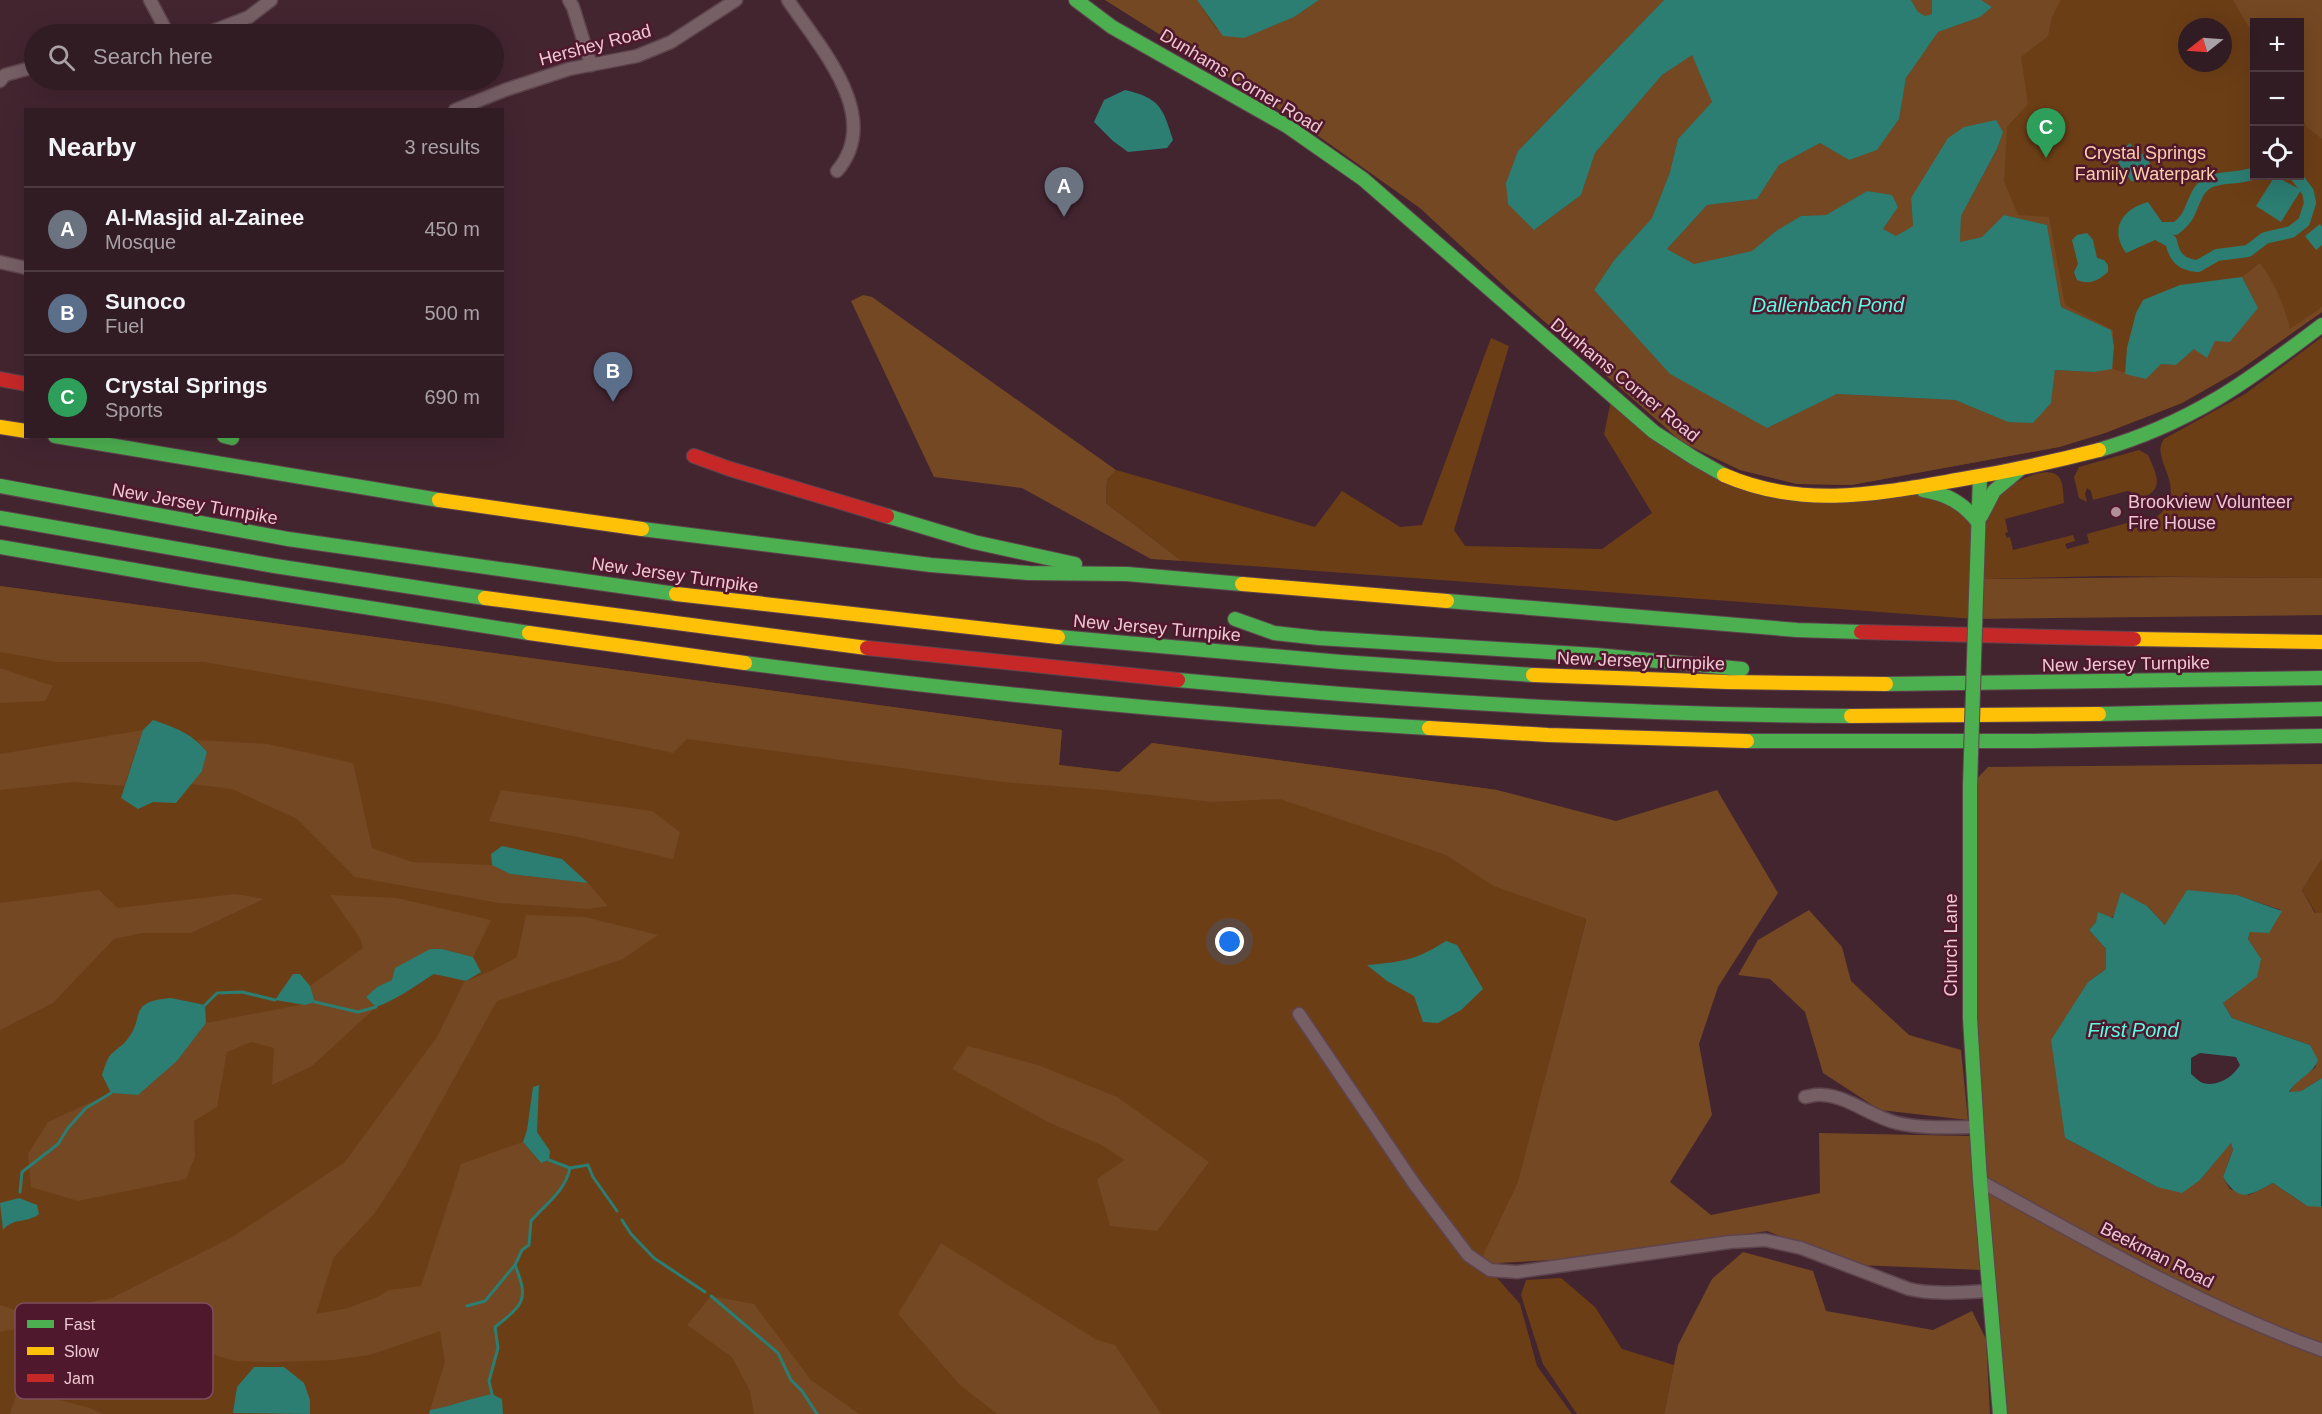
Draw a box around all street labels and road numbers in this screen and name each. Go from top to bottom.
street label: Hershey Road [537,20,653,70]
street label: Dunhams Corner Road [1157,25,1325,137]
street label: Dunhams Corner Road [1547,314,1703,446]
street label: New Jersey Turnpike [111,480,279,528]
street label: New Jersey Turnpike [590,553,760,597]
street label: New Jersey Turnpike [1072,611,1242,645]
street label: New Jersey Turnpike [1557,648,1725,674]
street label: New Jersey Turnpike [2042,653,2210,675]
street label: Church Lane [1941,893,1961,997]
street label: Beekman Road [2097,1218,2217,1292]

